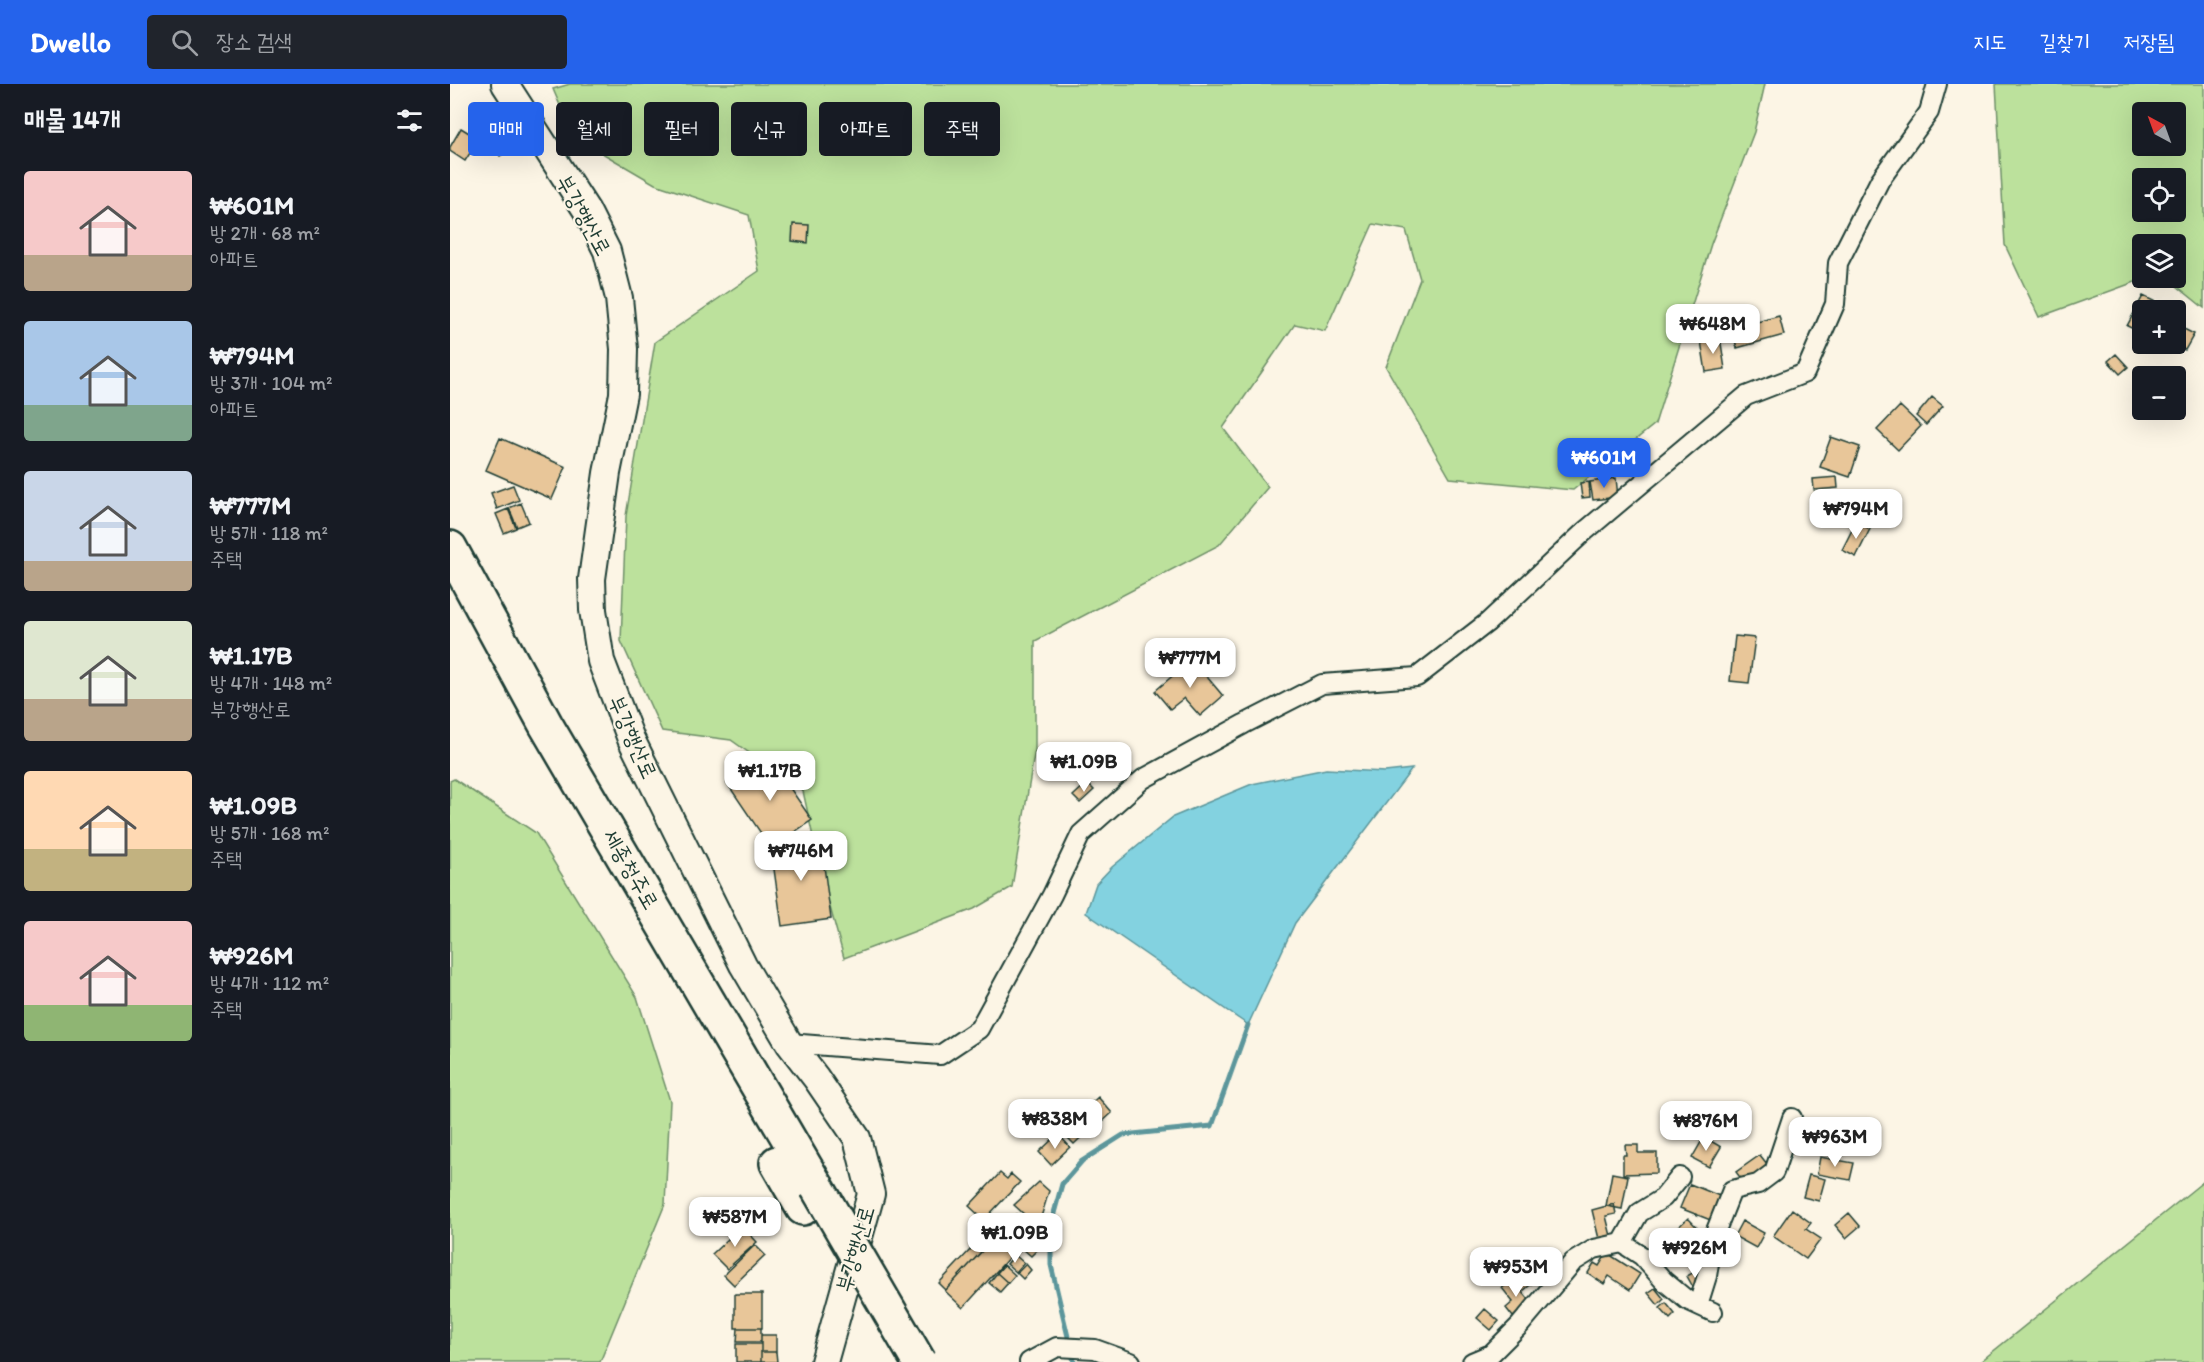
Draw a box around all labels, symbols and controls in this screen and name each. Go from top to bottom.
search box [147,15,567,69]
text: Dwello [30,25,111,59]
icon: search [168,26,201,59]
text: 장소 검색 [216,28,292,55]
text: 지도 [1973,29,2007,54]
text: 길찾기 [2040,29,2090,54]
text: 저장됨 [2123,29,2174,54]
chip: 매매 [468,102,544,156]
chip: 월세 [556,102,632,156]
chip: 필터 [644,102,719,156]
chip: 신규 [731,102,807,156]
chip: 아파트 [819,102,912,156]
chip: 주택 [924,102,1000,156]
north arrow [2132,102,2186,156]
map controls [2132,102,2186,420]
text: 매물 14개 [24,103,120,135]
icon: filters [393,104,426,137]
button: locate [2132,168,2186,222]
street label: 부강행산로 [551,170,617,260]
text: ₩601M [210,189,295,221]
icon: home [72,195,144,267]
text: 방 2개 · 68 m² [210,221,320,245]
button: layers [2132,234,2186,288]
text: 아파트 [210,247,258,271]
button: + [2132,300,2186,354]
pin: ₩648M [1671,304,1755,355]
text: ₩648M [1680,311,1746,335]
text: ₩794M [210,339,295,371]
icon: home [72,345,144,417]
button: − [2132,366,2186,420]
text: 방 3개 · 104 m² [210,371,333,395]
text: 아파트 [210,397,258,421]
pin: ₩601M [1562,438,1646,489]
text: ₩601M [1572,445,1637,469]
text: ₩777M [210,489,291,521]
pin: ₩794M [1814,489,1898,540]
icon: home [72,495,144,567]
text: ₩794M [1823,496,1889,520]
text: 방 5개 · 118 m² [210,521,328,545]
text: 주택 [210,547,242,571]
pin: ₩777M [1148,638,1232,689]
text: ₩1.17B [210,639,292,671]
icon: home [72,645,144,717]
text: ₩777M [1159,645,1221,669]
text: 방 4개 · 148 m² [210,671,332,695]
street label: 부강행산로 [603,691,663,783]
text: 부강행산로 [210,697,290,721]
pin: ₩1.09B [1035,742,1133,793]
text: ₩1.09B [1051,749,1118,773]
pin: ₩1.17B [721,751,819,802]
text: ₩1.17B [738,758,802,782]
text: ₩1.09B [210,789,297,821]
icon: home [72,795,144,867]
text: 방 5개 · 168 m² [210,821,329,845]
street label: 세종청주로 [597,824,665,914]
pin: ₩746M [759,831,843,882]
text: ₩746M [768,838,834,862]
text: 주택 [210,847,242,871]
text: ₩926M [210,939,294,971]
icon: home [72,945,144,1017]
text: 방 4개 · 112 m² [210,971,329,995]
text: 주택 [210,997,242,1021]
pin: ₩838M [1013,1099,1097,1150]
pin: ₩876M [1664,1101,1748,1152]
text: ₩838M [1022,1106,1088,1130]
text: ₩876M [1674,1108,1738,1132]
pin: ₩963M [1793,1117,1877,1168]
text: ₩963M [1803,1124,1867,1148]
pin: ₩587M [693,1197,777,1248]
street label: 부강행산로 [830,1203,880,1295]
text: ₩587M [703,1204,767,1228]
pin: ₩1.09B [966,1213,1064,1264]
text: ₩1.09B [982,1220,1049,1244]
pin: ₩926M [1653,1228,1737,1279]
text: ₩926M [1663,1235,1727,1259]
pin: ₩953M [1474,1247,1558,1298]
text: ₩953M [1484,1254,1548,1278]

